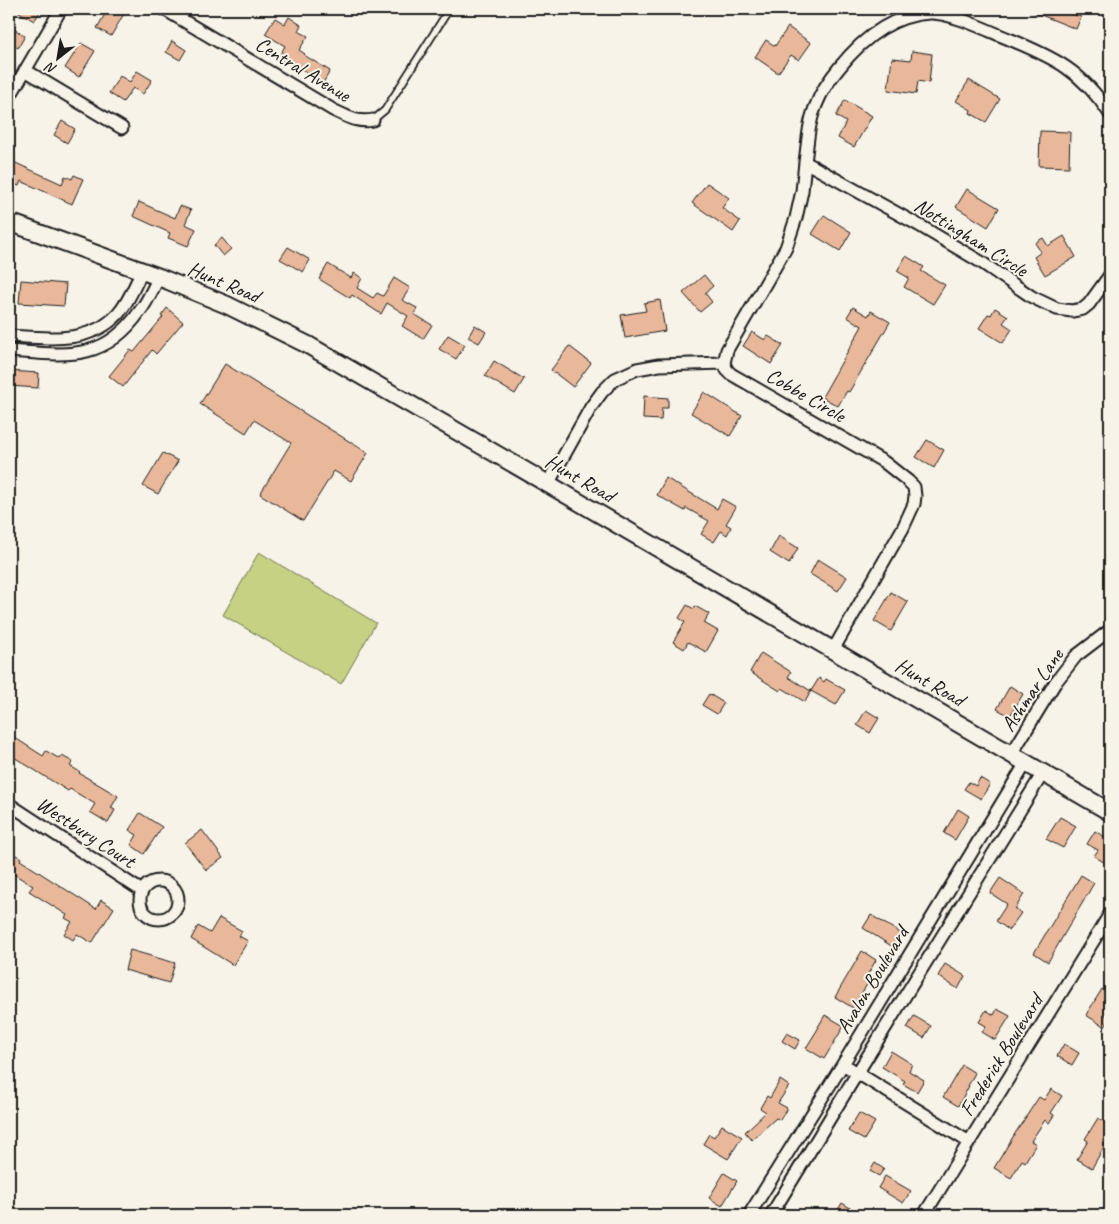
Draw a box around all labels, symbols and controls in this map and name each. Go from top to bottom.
street label: Central Avenue [251,31,356,108]
north arrow [32,32,82,82]
text: N [41,58,60,78]
street label: Nottingham Circle [909,192,1034,283]
street label: Hunt Road [184,255,266,310]
street label: Cobbe Circle [762,362,852,429]
street label: Hunt Road [541,448,622,510]
street label: Ashmar Lane [995,643,1070,736]
street label: Hunt Road [891,652,972,714]
street label: Westbury Court [32,790,142,875]
street label: Avalon Boulevard [830,919,916,1038]
street label: Frederick Boulevard [953,987,1050,1121]

